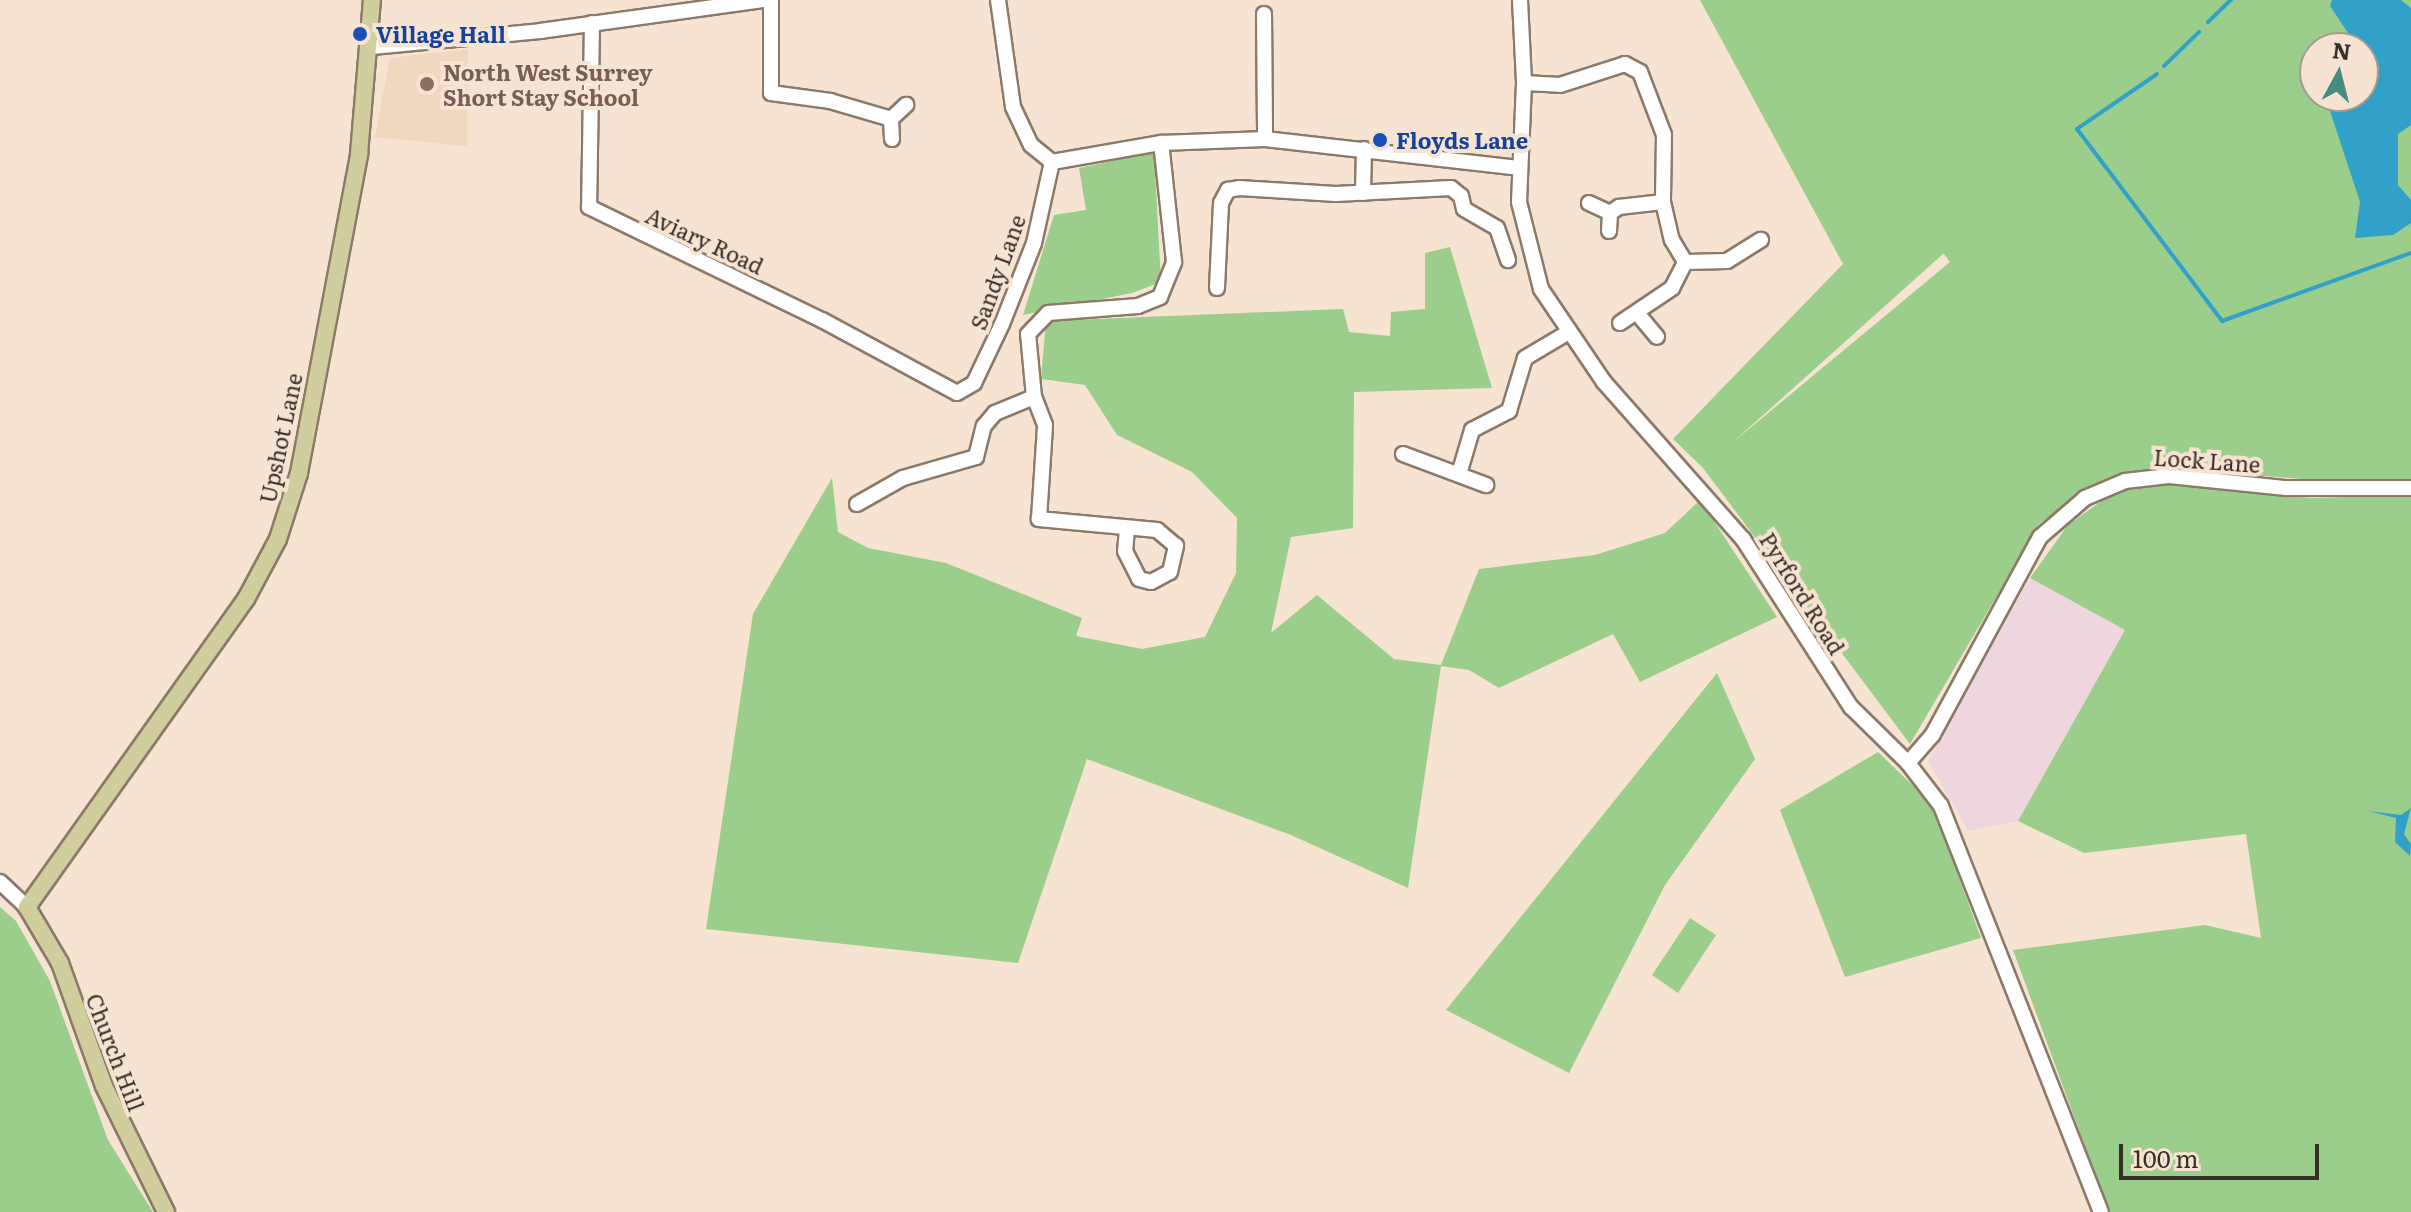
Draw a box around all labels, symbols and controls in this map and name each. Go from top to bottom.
place label: Village Hall [376,21,506,47]
marker: Village Hall [351,25,369,43]
north arrow [2299,32,2379,112]
text: N [2331,32,2353,67]
place label: North West Surrey Short Stay School [443,58,652,110]
marker: North West Surrey Short Stay School [418,75,436,93]
place label: Floyds Lane [1396,127,1528,153]
marker: Floyds Lane [1371,131,1389,149]
street label: Aviary Road [642,201,768,279]
street label: Sandy Lane [964,211,1030,333]
street label: Upshot Lane [253,371,307,505]
street label: Lock Lane [2153,443,2261,477]
street label: Pyrford Road [1755,527,1851,659]
street label: Church Hill [82,990,150,1114]
scale bar [2123,1128,2323,1178]
text: 100 m [2133,1140,2199,1175]

